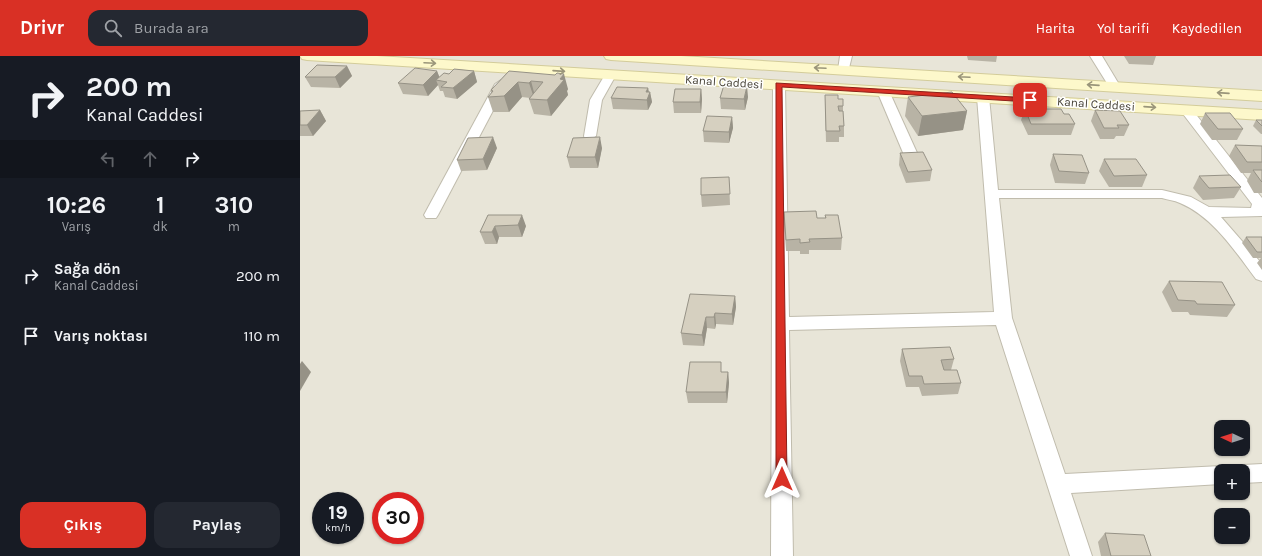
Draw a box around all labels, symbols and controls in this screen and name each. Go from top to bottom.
search box [88,10,368,46]
text: Drivr [20,17,64,39]
icon: search [102,17,124,39]
text: Burada ara [134,19,209,37]
text: Harita [1036,20,1075,37]
text: Yol tarifi [1097,20,1150,37]
text: Kaydedilen [1172,20,1242,37]
one-way arrow [423,60,436,67]
one-way arrow [814,65,827,72]
one-way arrow [552,68,565,75]
text: 200 m [86,70,172,103]
icon: right [20,72,72,124]
street label: Kanal Caddesi [685,72,763,92]
one-way arrow [958,73,971,80]
one-way arrow [1087,81,1100,88]
pin [1013,83,1047,117]
icon: arrive [1019,89,1041,111]
one-way arrow [1217,90,1230,97]
street label: Kanal Caddesi [1057,94,1135,114]
text: Kanal Caddesi [86,104,203,126]
one-way arrow [1143,104,1156,111]
icon: left [97,148,119,170]
icon: ahead [139,148,161,170]
icon: right [181,148,203,170]
text: 10:26 [47,191,106,219]
text: 1 [156,191,165,219]
text: 310 [215,191,253,219]
text: Varış [62,219,91,234]
text: dk [153,219,168,234]
text: m [228,219,240,234]
text: Sağa dön [54,260,121,278]
icon: right [20,265,42,287]
text: 200 m [236,267,280,285]
text: Kanal Caddesi [54,278,139,293]
icon: arrive [20,325,42,347]
text: Varış noktası [54,327,148,345]
text: 110 m [244,327,280,345]
north arrow [1214,420,1250,456]
map controls [1214,420,1250,544]
position arrow [761,458,803,500]
button: + [1214,464,1250,500]
speed limit sign: 30 [372,492,424,544]
text: 19 [328,501,348,524]
button: Çıkış [20,502,146,548]
button: Paylaş [154,502,280,548]
button: − [1214,508,1250,544]
text: km/h [325,522,351,534]

